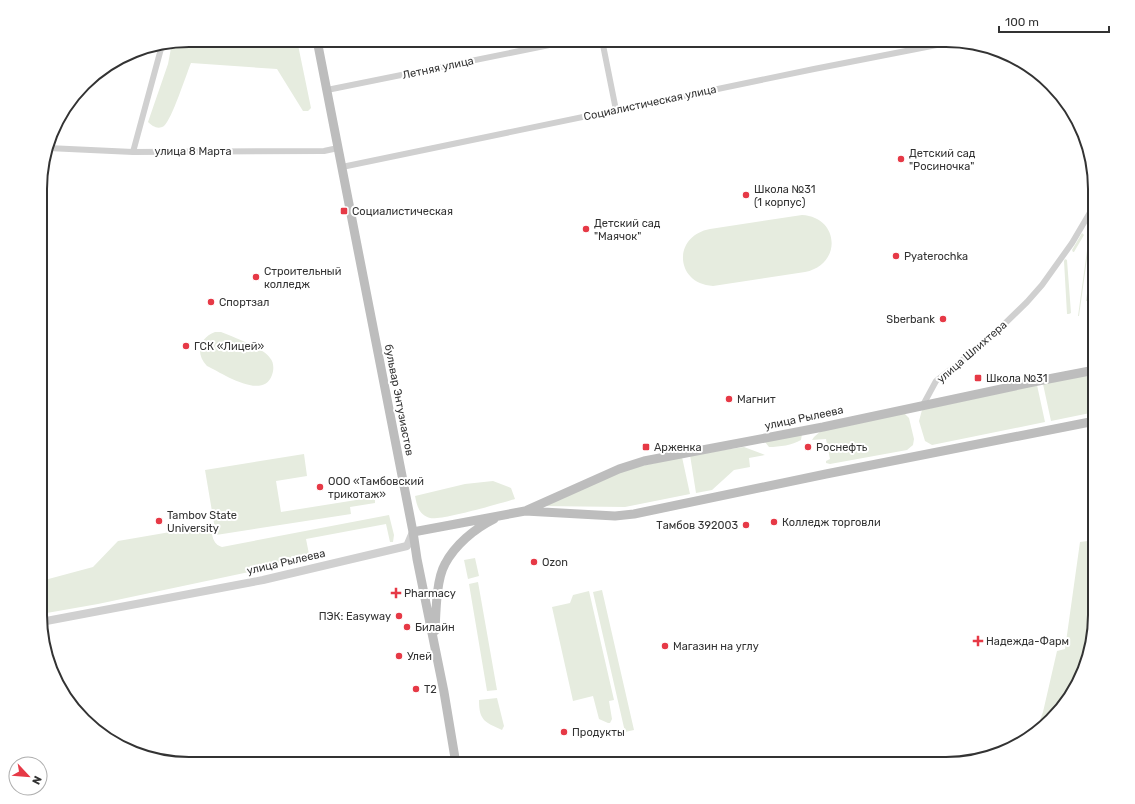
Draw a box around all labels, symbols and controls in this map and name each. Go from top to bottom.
scale bar [999,8,1109,34]
text: 100 m [1005,15,1039,29]
street label: Летняя улица [401,54,475,82]
street label: Социалистическая улица [582,83,718,123]
street label: улица 8 Марта [154,145,232,158]
place label: Детский сад "Росиночка" [909,147,976,173]
marker: Детский сад "Росиночка" [896,154,906,164]
place label: Школа №31 (1 корпус) [754,183,815,209]
marker: Школа №31 (1 корпус) [741,190,751,200]
place label: Социалистическая [352,205,453,218]
marker: Социалистическая [339,206,349,216]
place label: Детский сад "Маячок" [594,217,661,243]
marker: Детский сад "Маячок" [581,224,591,234]
place label: Pyaterochka [904,250,968,263]
marker: Pyaterochka [891,251,901,261]
place label: Строительный колледж [264,265,341,291]
marker: Строительный колледж [251,272,261,282]
place label: Спортзал [219,296,269,309]
marker: Спортзал [206,297,216,307]
place label: Sberbank [886,313,935,326]
marker: Sberbank [938,314,948,324]
street label: улица Шлихтера [934,318,1010,386]
place label: ГСК «Лицей» [194,340,264,353]
marker: ГСК «Лицей» [181,341,191,351]
street label: бульвар Энтузиастов [382,343,416,457]
place label: Школа №31 [986,372,1047,385]
marker: Школа №31 [973,373,983,383]
place label: Магнит [737,393,776,406]
marker: Магнит [724,394,734,404]
street label: улица Рылеева [763,403,845,433]
place label: Арженка [654,441,702,454]
place label: Роснефть [816,441,868,454]
marker: Арженка [641,442,651,452]
marker: Роснефть [803,442,813,452]
place label: ООО «Тамбовский трикотаж» [328,475,424,501]
marker: ООО «Тамбовский трикотаж» [315,482,325,492]
place label: Tambov State University [167,509,237,535]
marker: Tambov State University [154,516,164,526]
place label: Колледж торговли [782,516,881,529]
marker: Колледж торговли [769,517,779,527]
place label: Тамбов 392003 [656,519,738,532]
marker: Тамбов 392003 [741,520,751,530]
street label: улица Рылеева [246,547,326,577]
place label: Ozon [542,556,568,569]
marker: Ozon [529,557,539,567]
place label: Pharmacy [404,587,456,600]
marker: Pharmacy [391,588,401,598]
place label: ПЭК: Easyway [319,610,391,623]
marker: ПЭК: Easyway [394,611,404,621]
place label: Билайн [415,621,455,634]
marker: Билайн [402,622,412,632]
place label: Надежда-Фарм [986,635,1069,648]
marker: Надежда-Фарм [973,636,983,646]
place label: Магазин на углу [673,640,759,653]
marker: Магазин на углу [660,641,670,651]
place label: Улей [407,650,432,663]
marker: Улей [394,651,404,661]
place label: T2 [424,683,437,696]
marker: T2 [411,684,421,694]
place label: Продукты [572,726,625,739]
marker: Продукты [559,727,569,737]
north arrow [8,756,48,796]
text: N [29,774,44,787]

